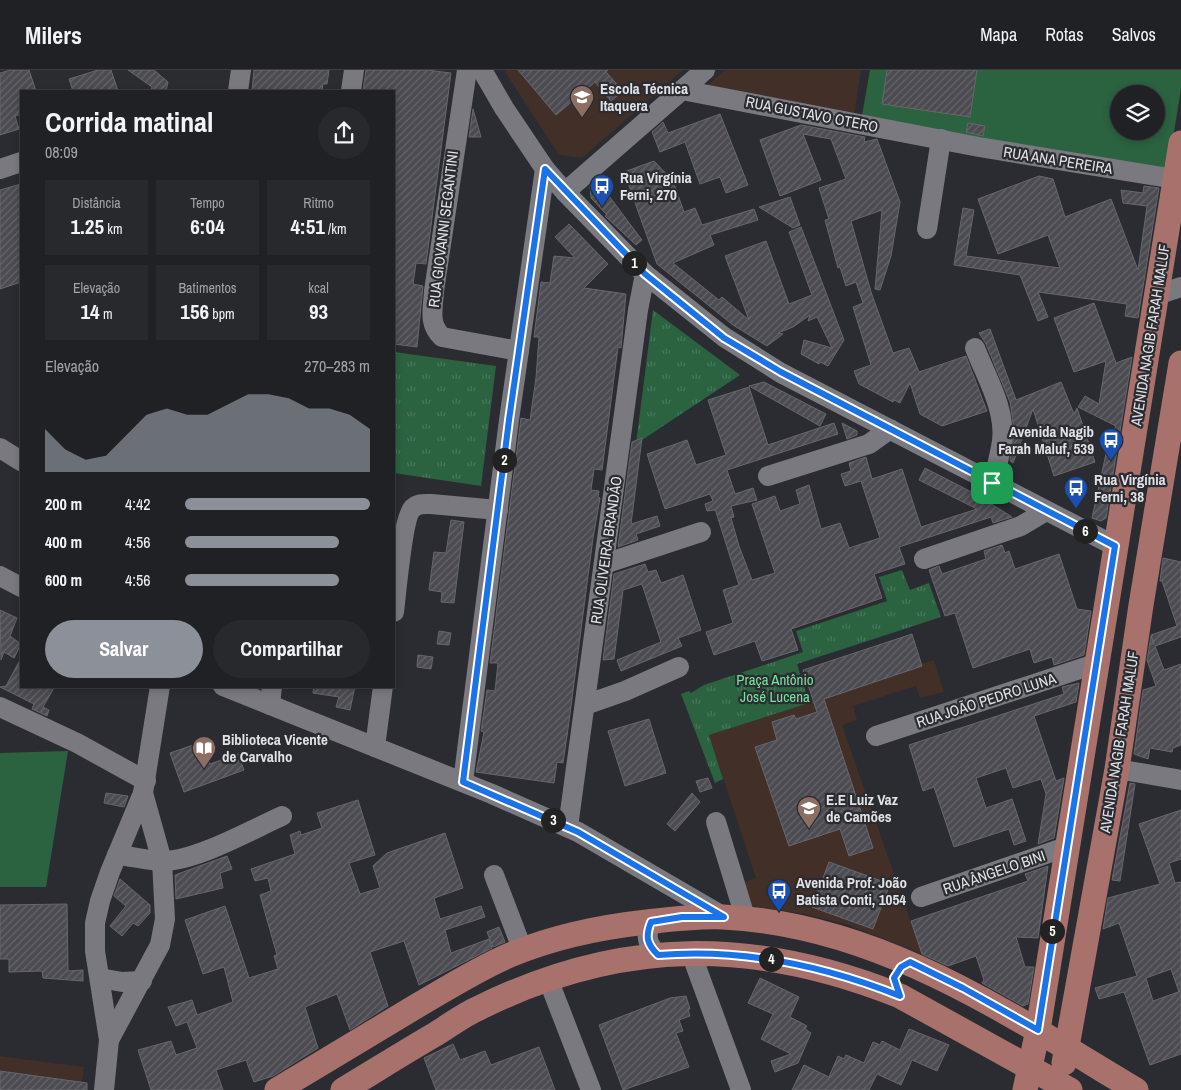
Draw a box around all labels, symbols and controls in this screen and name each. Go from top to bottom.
text: Milers [25,19,82,51]
text: Mapa [980,22,1017,47]
text: Rotas [1045,22,1084,47]
text: Salvos [1112,22,1156,47]
place label: Escola Técnica Itaquera [600,78,688,116]
school or university icon: Escola Técnica Itaquera [569,84,595,118]
map controls [1110,85,1165,140]
button: layers [1110,85,1165,140]
street label: RUA GUSTAVO OTERO [744,91,880,137]
text: Corrida matinal [45,103,213,141]
button: share [318,107,370,159]
text: 08:09 [45,141,78,163]
street label: RUA ANA PEREIRA [1002,141,1115,179]
street label: RUA GIOVANNI SEGANTINI [423,149,463,309]
place label: Rua Virgínia Ferni, 270 [620,167,692,205]
bus stop icon: Rua Virgínia Ferni, 270 [589,173,615,207]
text: Distância [72,194,121,212]
text: Tempo [190,194,225,212]
text: Ritmo [303,194,334,212]
text: 1.25 [70,212,104,241]
text: 6:04 [190,212,225,241]
text: 4:51 [290,212,325,241]
text: km [104,220,123,238]
text: /km [325,220,347,238]
street label: AVENIDA NAGIB FARAH MALUF [1125,243,1175,428]
pin: 1 [622,250,646,276]
text: 1 [631,254,638,272]
text: Elevação [73,279,120,297]
text: Batimentos [178,279,237,297]
text: kcal [308,279,329,297]
text: 14 [81,297,100,326]
text: 156 [180,297,209,326]
text: 93 [309,297,328,326]
text: m [100,305,112,323]
text: bpm [209,305,235,323]
text: Elevação [45,355,99,377]
text: 270–283 m [304,355,370,377]
place label: Avenida Nagib Farah Maluf, 539 [998,421,1094,459]
bus stop icon: Avenida Nagib Farah Maluf, 539 [1098,427,1124,461]
pin: 2 [492,448,516,472]
text: 2 [501,451,508,469]
pin [971,462,1013,504]
icon: arrive [978,469,1006,497]
place label: Rua Virgínia Ferni, 38 [1094,469,1166,507]
street label: RUA OLIVEIRA BRANDÃO [585,475,627,625]
bus stop icon: Rua Virgínia Ferni, 38 [1063,475,1089,509]
text: 200 m [45,493,82,515]
text: 4:42 [125,493,151,515]
pin: 6 [1072,518,1098,544]
text: 6 [1082,522,1089,540]
text: 400 m [45,531,82,553]
text: 4:56 [125,531,151,553]
text: 600 m [45,569,82,591]
text: 4:56 [125,569,151,591]
button: Salvar [45,620,203,678]
button: Compartilhar [213,620,370,678]
street label: AVENIDA NAGIB FARAH MALUF [1094,650,1144,835]
street label: RUA JOÃO PEDRO LUNA [914,667,1059,732]
park label: Praça Antônio José Lucena [736,669,814,707]
place label: Biblioteca Vicente de Carvalho [222,729,328,767]
library icon: Biblioteca Vicente de Carvalho [191,735,217,769]
place label: E.E Luiz Vaz de Camões [826,789,898,827]
school or university icon: E.E Luiz Vaz de Camões [796,795,822,829]
pin: 3 [540,808,566,832]
text: 3 [550,811,557,829]
street label: RUA ÂNGELO BINI [940,845,1048,899]
place label: Avenida Prof. João Batista Conti, 1054 [796,872,907,910]
bus stop icon: Avenida Prof. João Batista Conti, 1054 [766,878,792,912]
pin: 5 [1040,918,1064,944]
text: 5 [1049,922,1056,940]
pin: 4 [758,946,784,972]
text: 4 [768,950,775,968]

